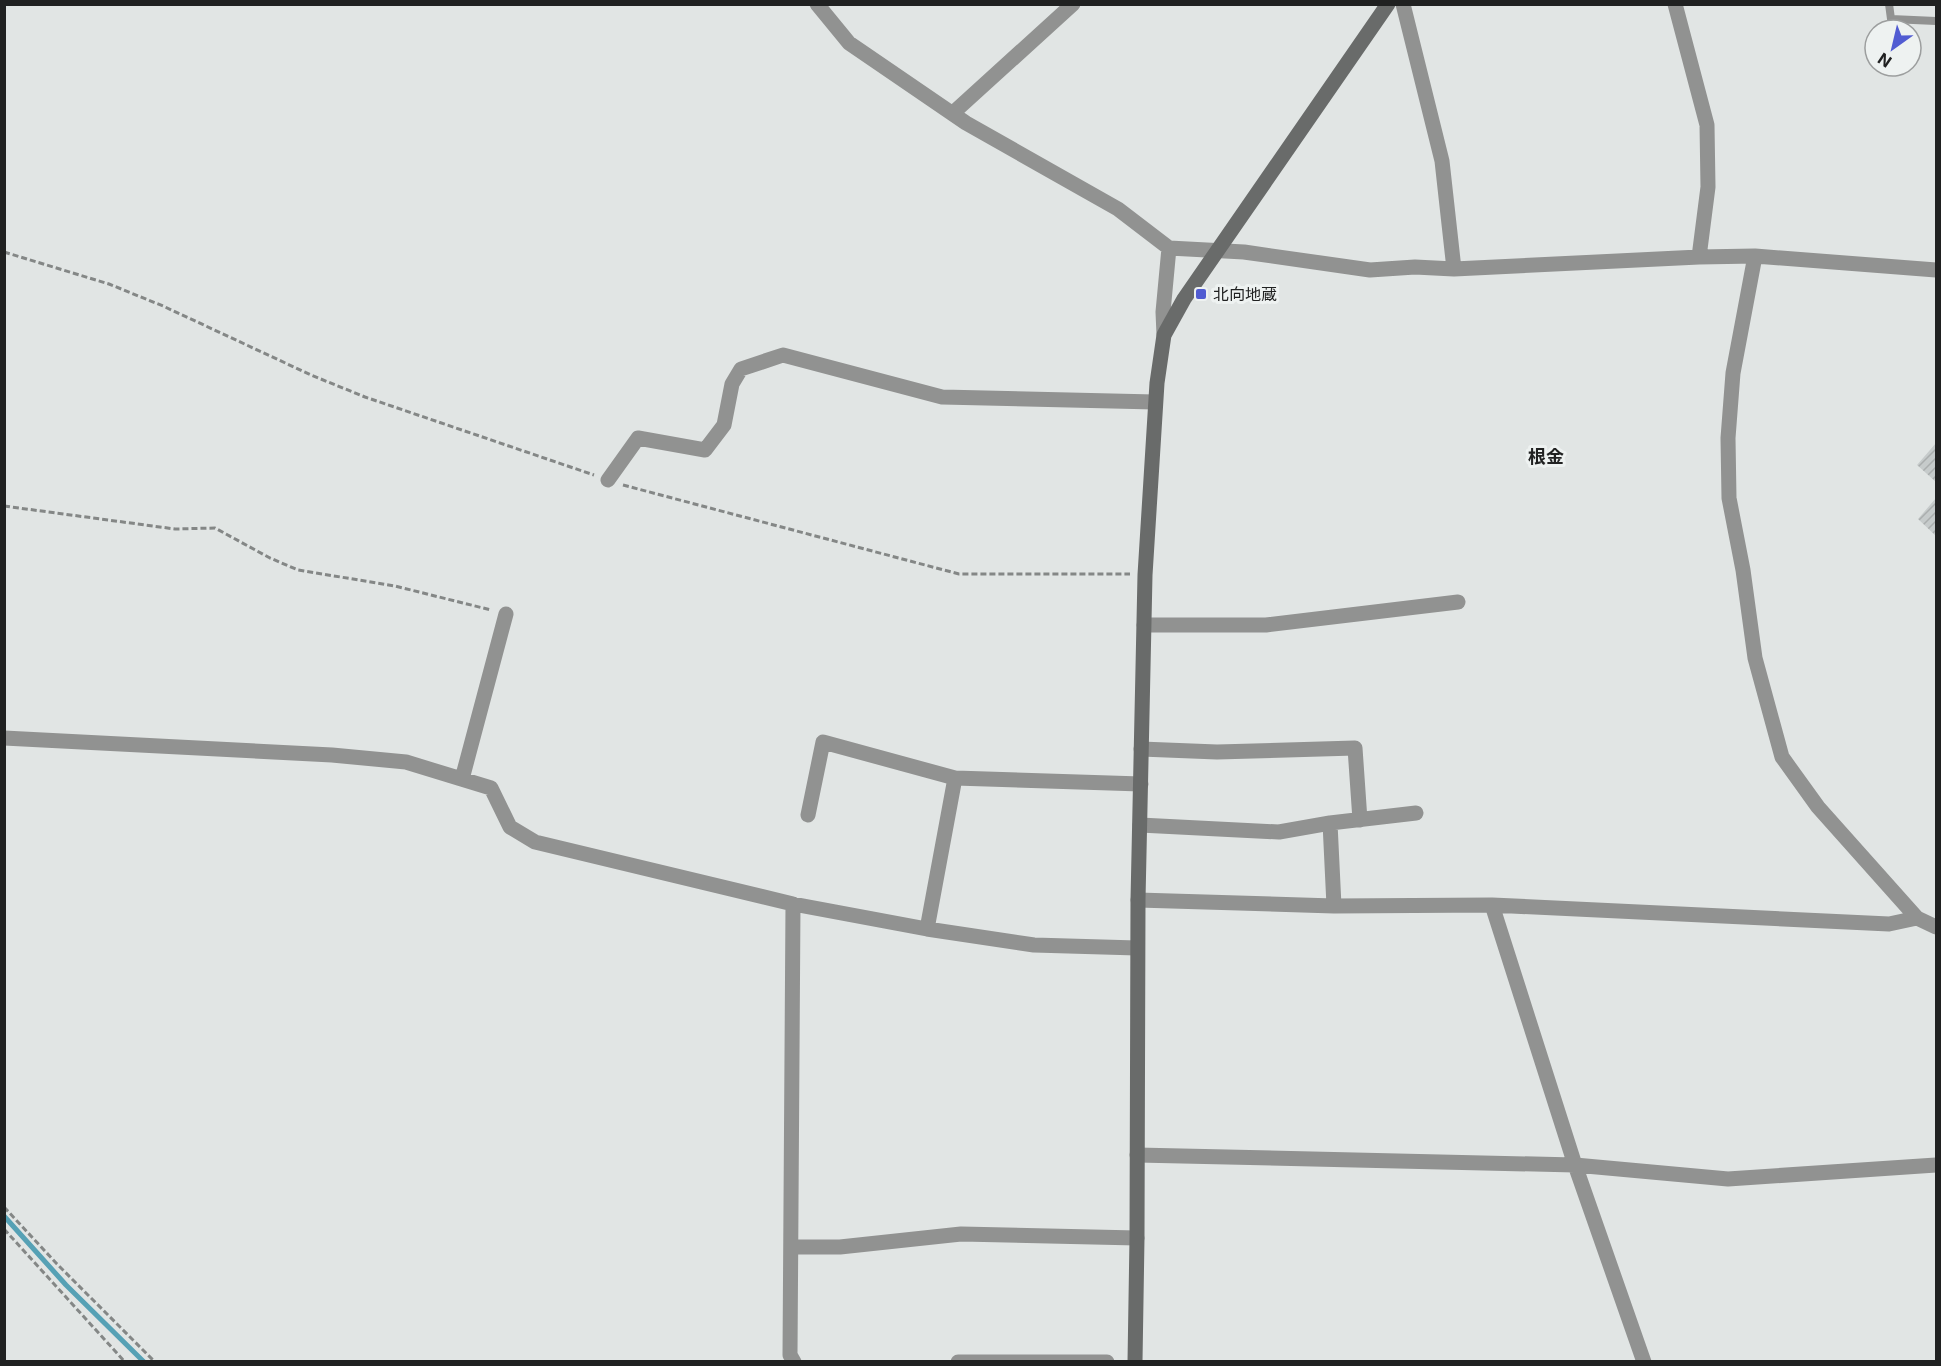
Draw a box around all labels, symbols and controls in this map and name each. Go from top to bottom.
north arrow [1863,18,1923,78]
text: N [1874,49,1895,72]
place label: 北向地蔵 [1213,284,1277,304]
marker: 北向地蔵 [1194,287,1208,301]
district label: 根金 [1528,446,1564,467]

